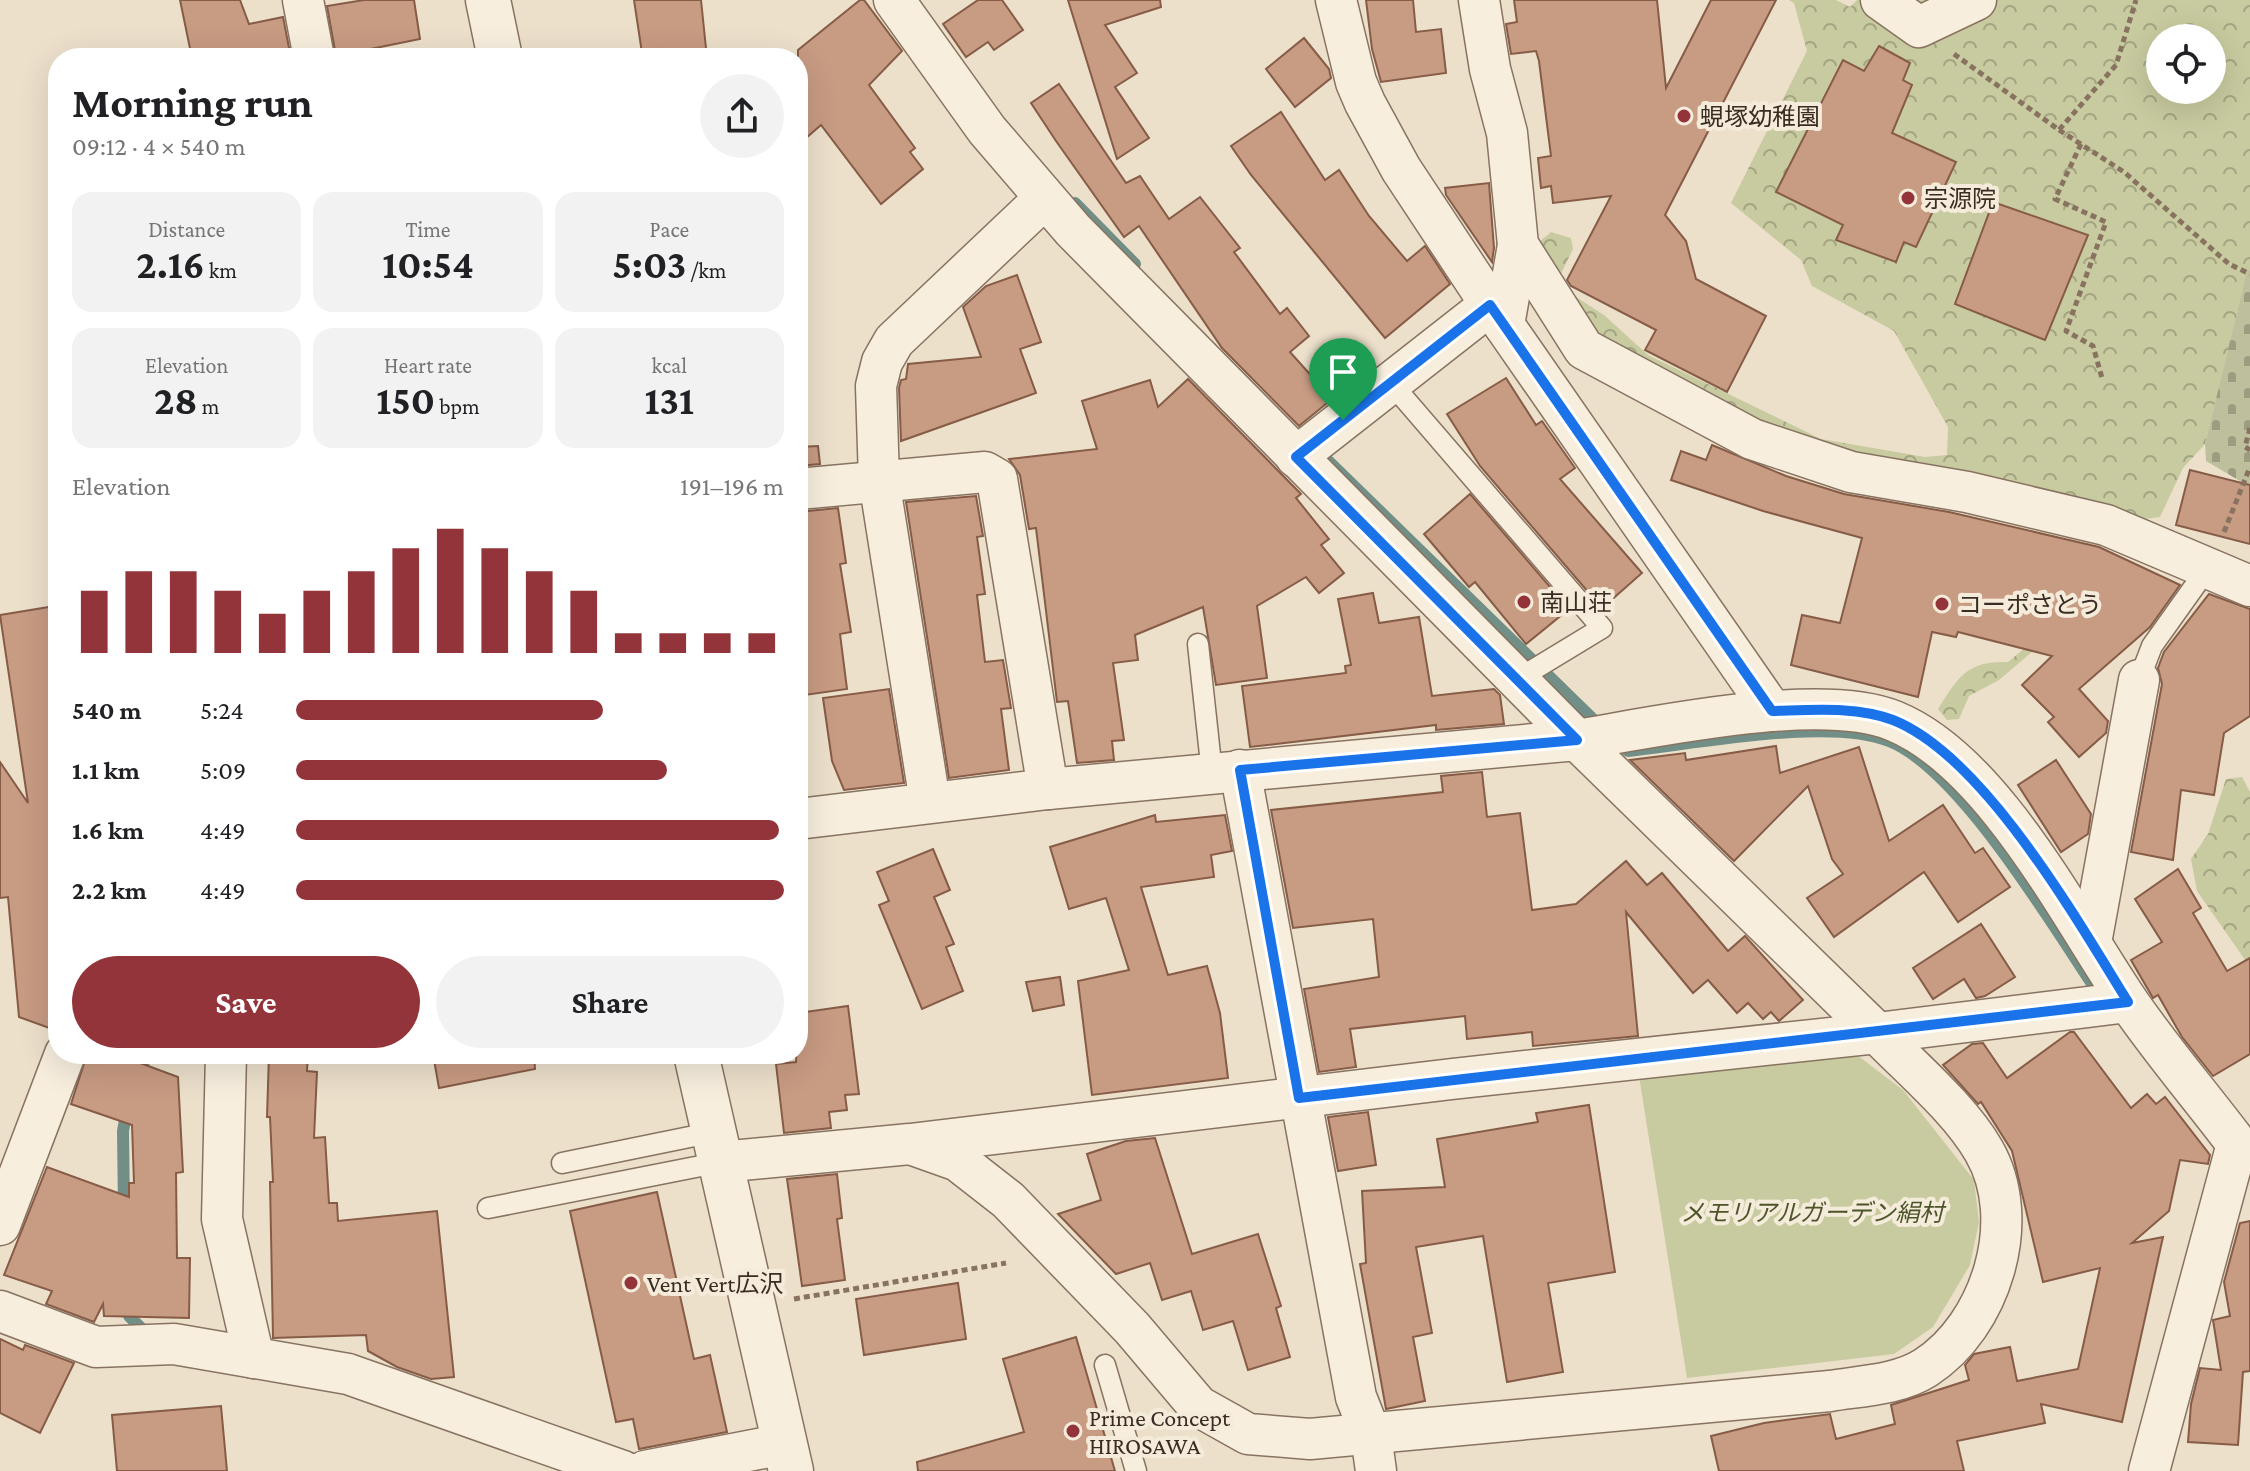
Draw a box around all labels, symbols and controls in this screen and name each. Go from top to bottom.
map controls [2146,24,2226,104]
button: locate [2146,24,2226,104]
button: share [700,74,784,158]
text: Morning run [72,78,313,126]
place label: 蜆塚幼稚園 [1700,103,1820,130]
marker: 蜆塚幼稚園 [1675,107,1693,125]
text: 09:12 · 4 × 540 m [72,132,246,161]
place label: 宗源院 [1924,185,1996,212]
marker: 宗源院 [1899,189,1917,207]
text: Distance [148,217,225,242]
text: Time [405,217,451,242]
text: Pace [650,217,689,242]
text: 2.16 [136,242,205,287]
text: 10:54 [382,242,474,287]
text: 5:03 [612,242,686,287]
text: km [205,258,237,283]
text: /km [686,258,726,283]
pin [1309,338,1377,420]
icon: arrive [1321,350,1365,394]
text: Elevation [145,353,228,378]
text: Heart rate [384,353,472,378]
text: kcal [652,353,687,378]
text: 28 [154,378,198,423]
text: 150 [376,378,435,423]
text: 131 [645,378,694,423]
text: m [198,394,219,419]
text: bpm [435,394,480,419]
text: Elevation [72,472,170,501]
text: 191–196 m [680,472,784,501]
place label: 南山荘 [1540,589,1612,616]
place label: コーポさとう [1958,591,2102,618]
marker: 南山荘 [1515,593,1533,611]
marker: コーポさとう [1933,595,1951,613]
text: 540 m [72,696,142,725]
text: 5:24 [200,696,244,725]
text: 1.1 km [72,756,140,785]
text: 5:09 [200,756,246,785]
text: 1.6 km [72,816,144,845]
text: 4:49 [200,816,245,845]
text: 2.2 km [72,876,147,905]
text: 4:49 [200,876,245,905]
button: Save [72,956,420,1048]
button: Share [436,956,784,1048]
park label: メモリアルガーデン絹村 [1680,1199,1947,1226]
place label: Vent Vert広沢 [647,1270,783,1297]
marker: Vent Vert広沢 [622,1274,640,1292]
place label: Prime Concept HIROSAWA [1089,1404,1231,1459]
marker: Prime Concept HIROSAWA [1064,1422,1082,1440]

